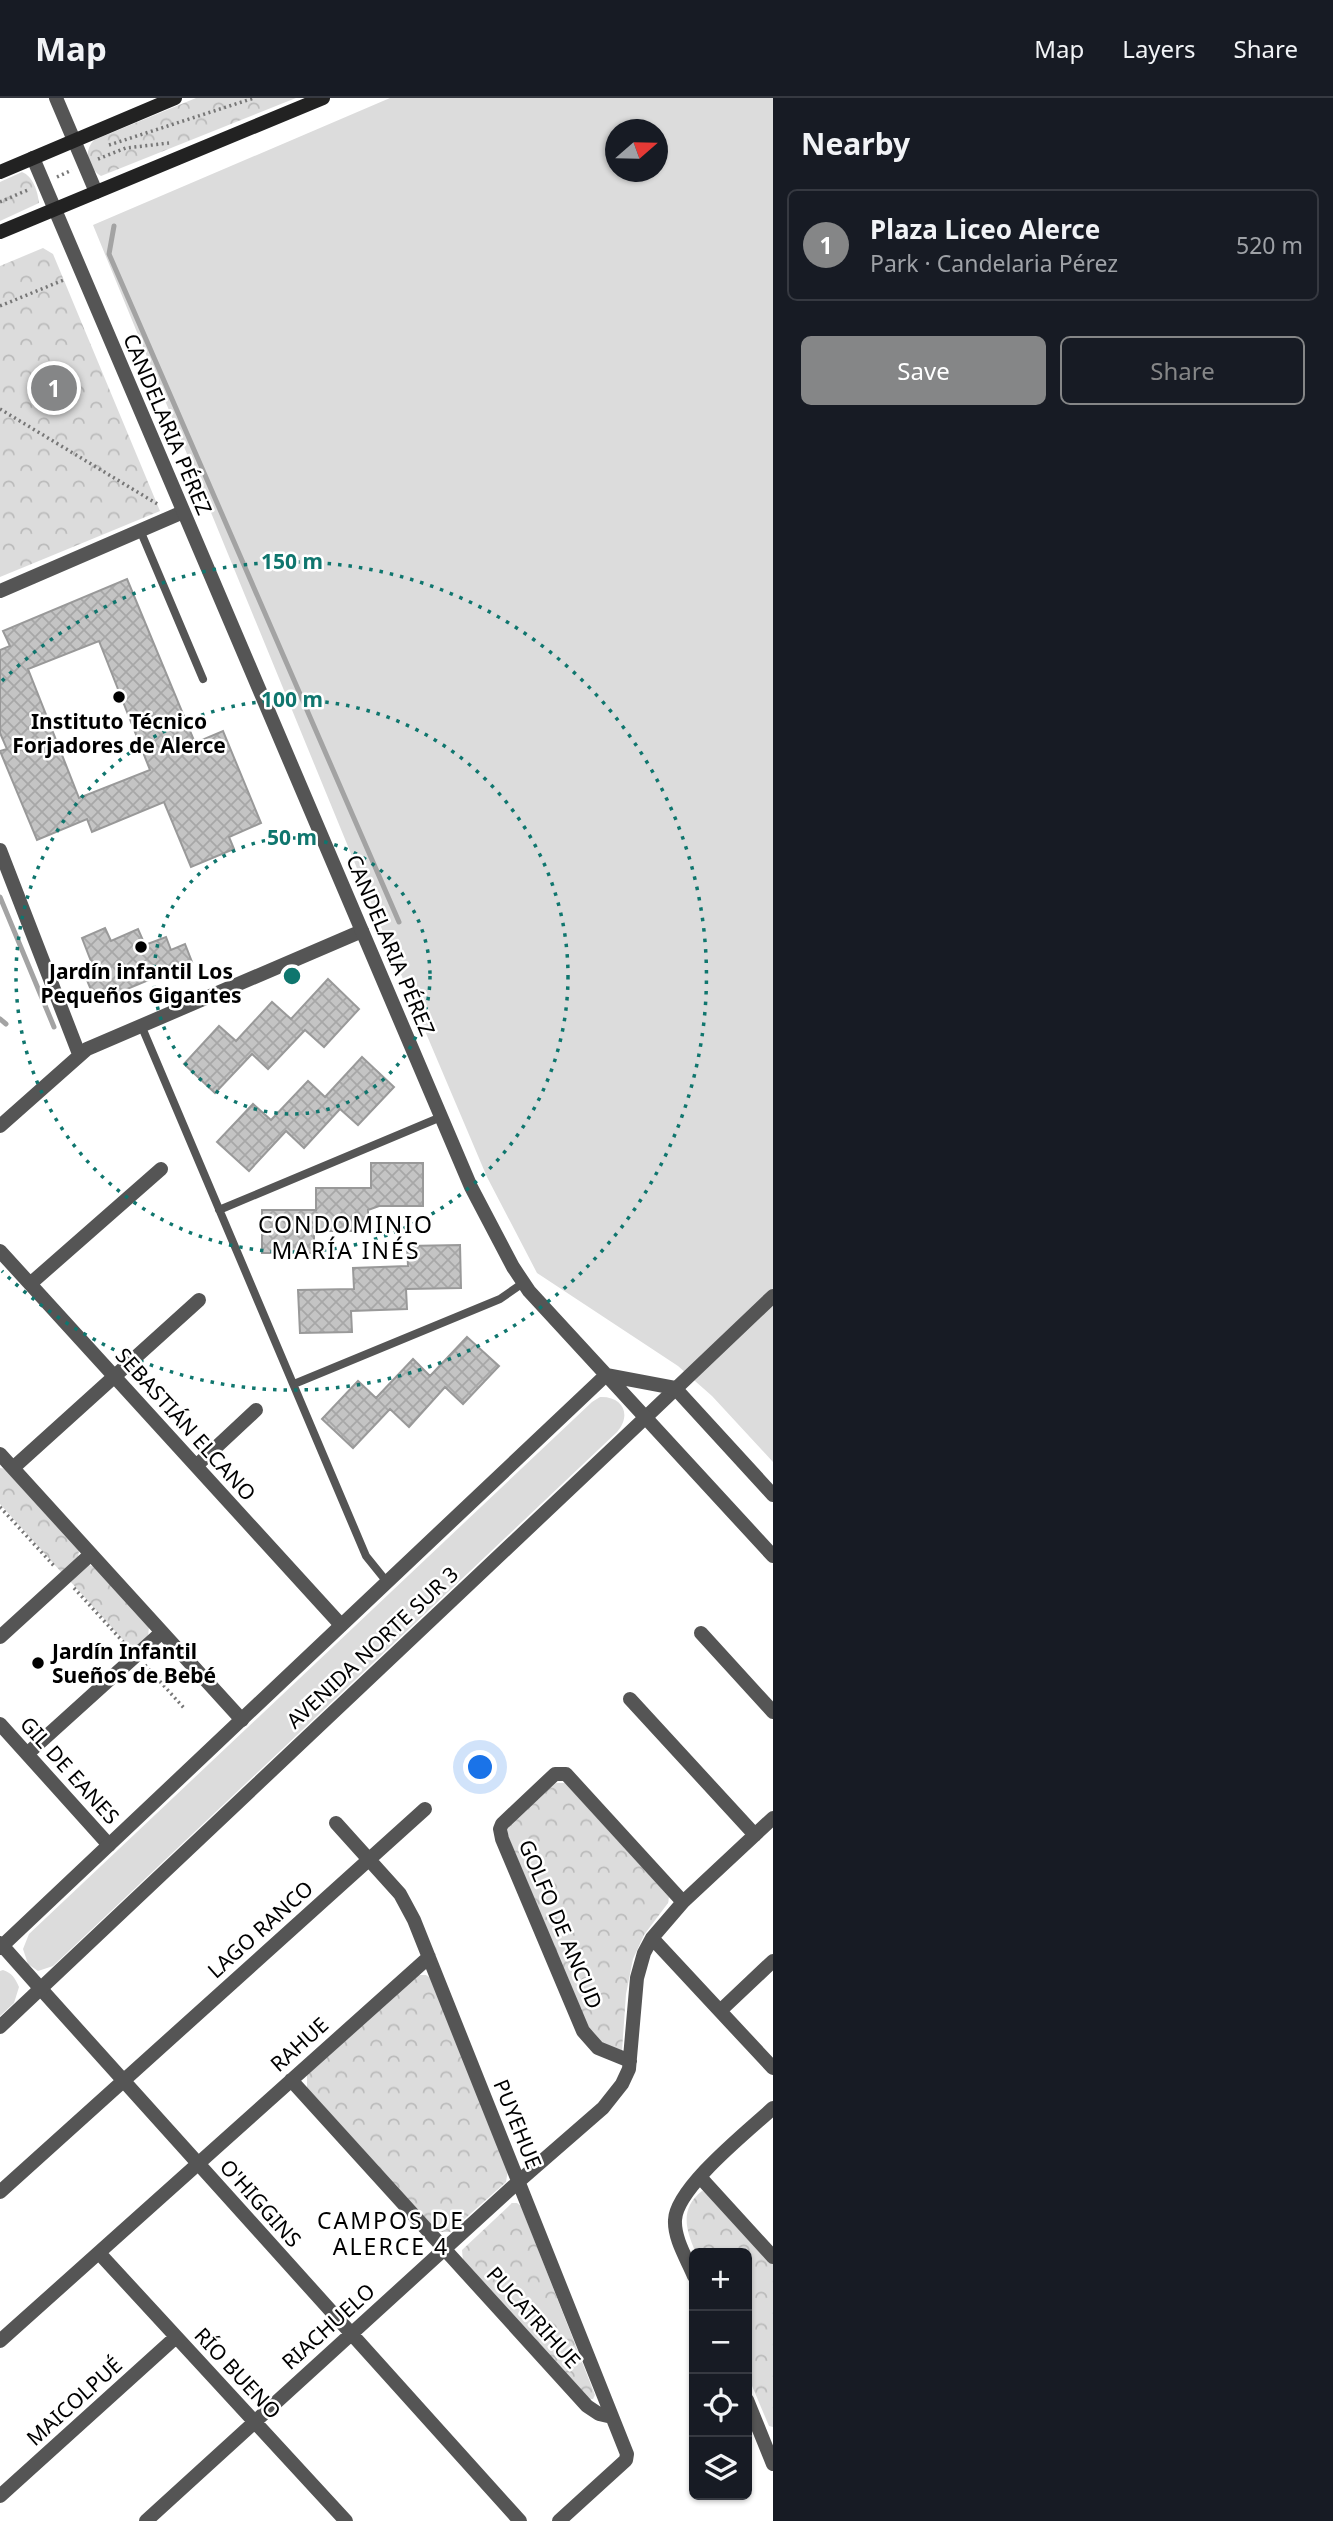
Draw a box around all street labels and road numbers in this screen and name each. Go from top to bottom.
street label: CANDELARIA PÉREZ [117,329,219,519]
street label: CANDELARIA PÉREZ [340,850,442,1040]
street label: SEBASTIÁN ELCANO [110,1342,262,1506]
street label: AVENIDA NORTE SUR 3 [280,1560,464,1734]
street label: GIL DE EANES [14,1710,126,1830]
street label: GOLFO DE ANCUD [513,1835,609,2013]
street label: LAGO RANCO [201,1874,319,1984]
street label: RAHUE [264,2010,334,2078]
street label: PUYEHUE [487,2075,549,2173]
street label: O'HIGGINS [214,2153,308,2253]
street label: PUCATRIHUE [481,2260,587,2374]
street label: RIACHUELO [276,2277,380,2375]
street label: RÍO BUENO [189,2321,287,2425]
street label: MAICOLPUÉ [20,2351,128,2451]

